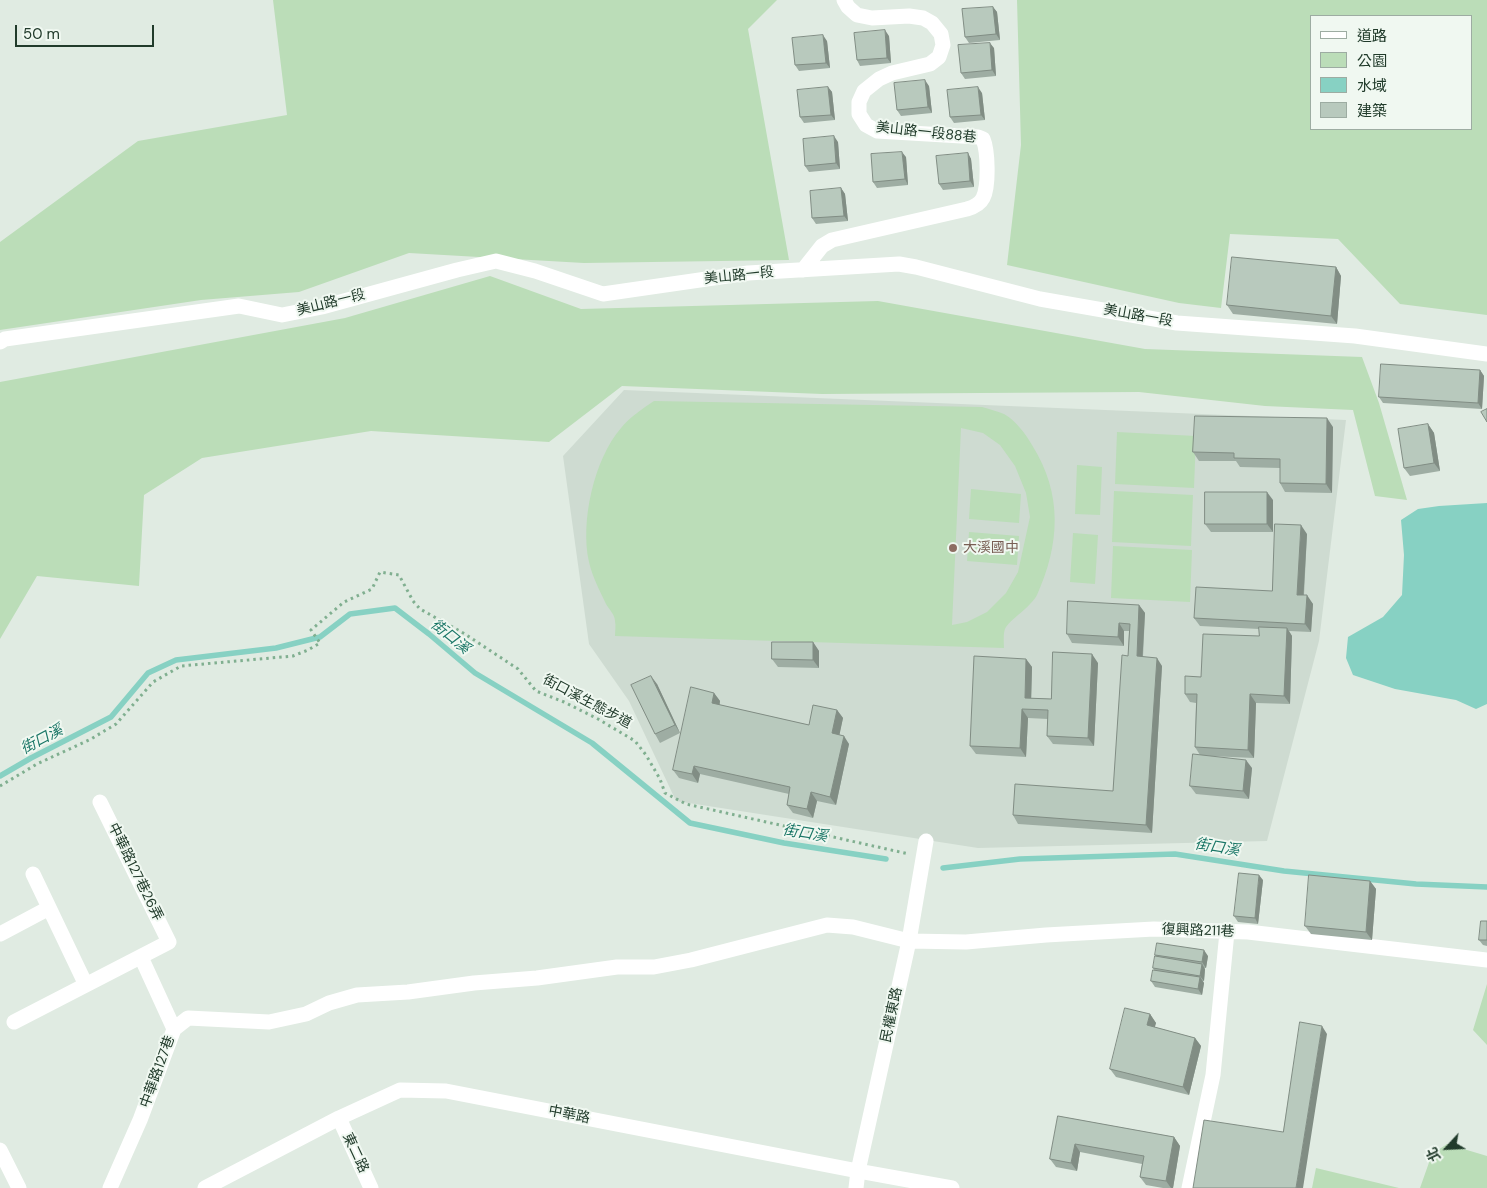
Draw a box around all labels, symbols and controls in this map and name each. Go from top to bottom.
scale bar [18,15,156,47]
legend [1310,15,1472,130]
text: 50 m [23,24,60,44]
text: 道路 [1357,26,1387,46]
text: 公園 [1357,51,1387,71]
text: 水域 [1357,76,1387,96]
text: 建築 [1357,101,1387,121]
street label: 美山路一段88巷 [875,119,977,147]
street label: 美山路一段 [703,264,775,288]
street label: 美山路一段 [295,286,367,320]
street label: 美山路一段 [1102,302,1174,330]
place label: 大溪國中 [963,540,1019,556]
marker: 大溪國中 [947,542,959,554]
water label: 街口溪 [427,616,473,658]
street label: 街口溪生態步道 [540,672,634,732]
water label: 街口溪 [18,721,66,759]
street label: 中華路127巷26弄 [104,820,166,924]
water label: 街口溪 [781,822,829,846]
water label: 街口溪 [1193,836,1241,860]
street label: 復興路211巷 [1161,921,1235,941]
street label: 民權東路 [878,986,906,1044]
street label: 中華路127巷 [137,1034,179,1110]
street label: 中華路 [547,1103,591,1127]
north arrow [1422,1123,1472,1173]
street label: 東二路 [339,1130,371,1176]
text: 北 [1422,1144,1445,1164]

